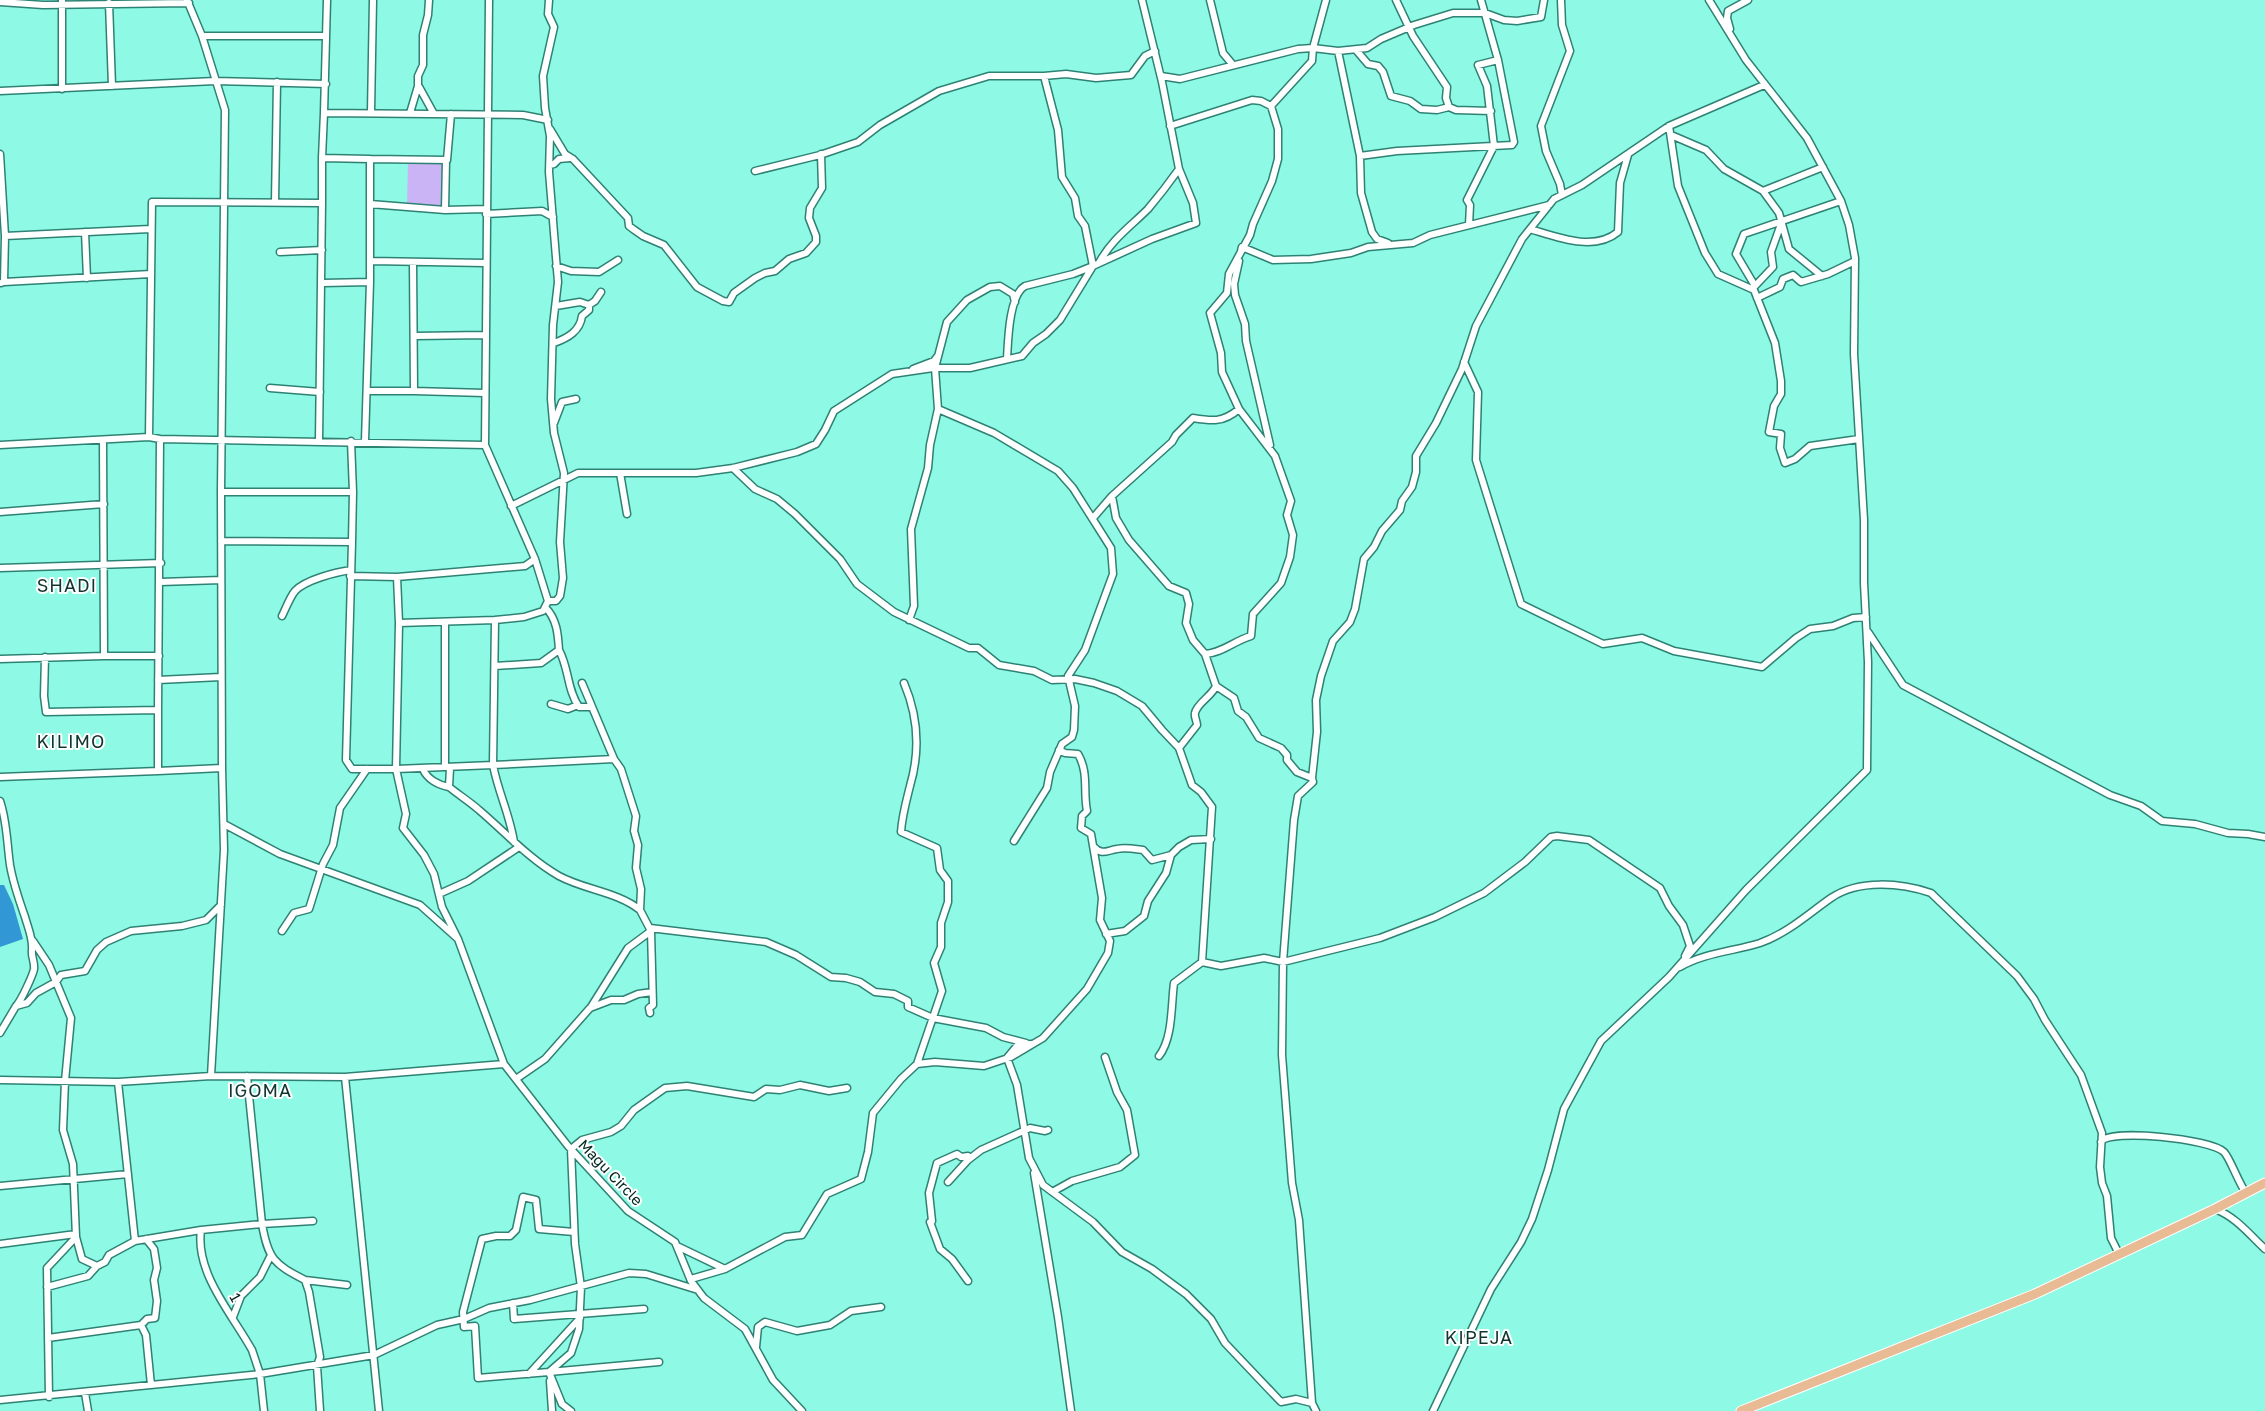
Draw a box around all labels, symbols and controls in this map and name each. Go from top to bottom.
district label: SHADI [37,574,97,596]
district label: KILIMO [37,730,105,752]
district label: IGOMA [228,1079,292,1101]
street label: Magu Circle [575,1135,647,1209]
street label: 1 [226,1289,246,1305]
district label: KIPEJA [1445,1326,1513,1348]

